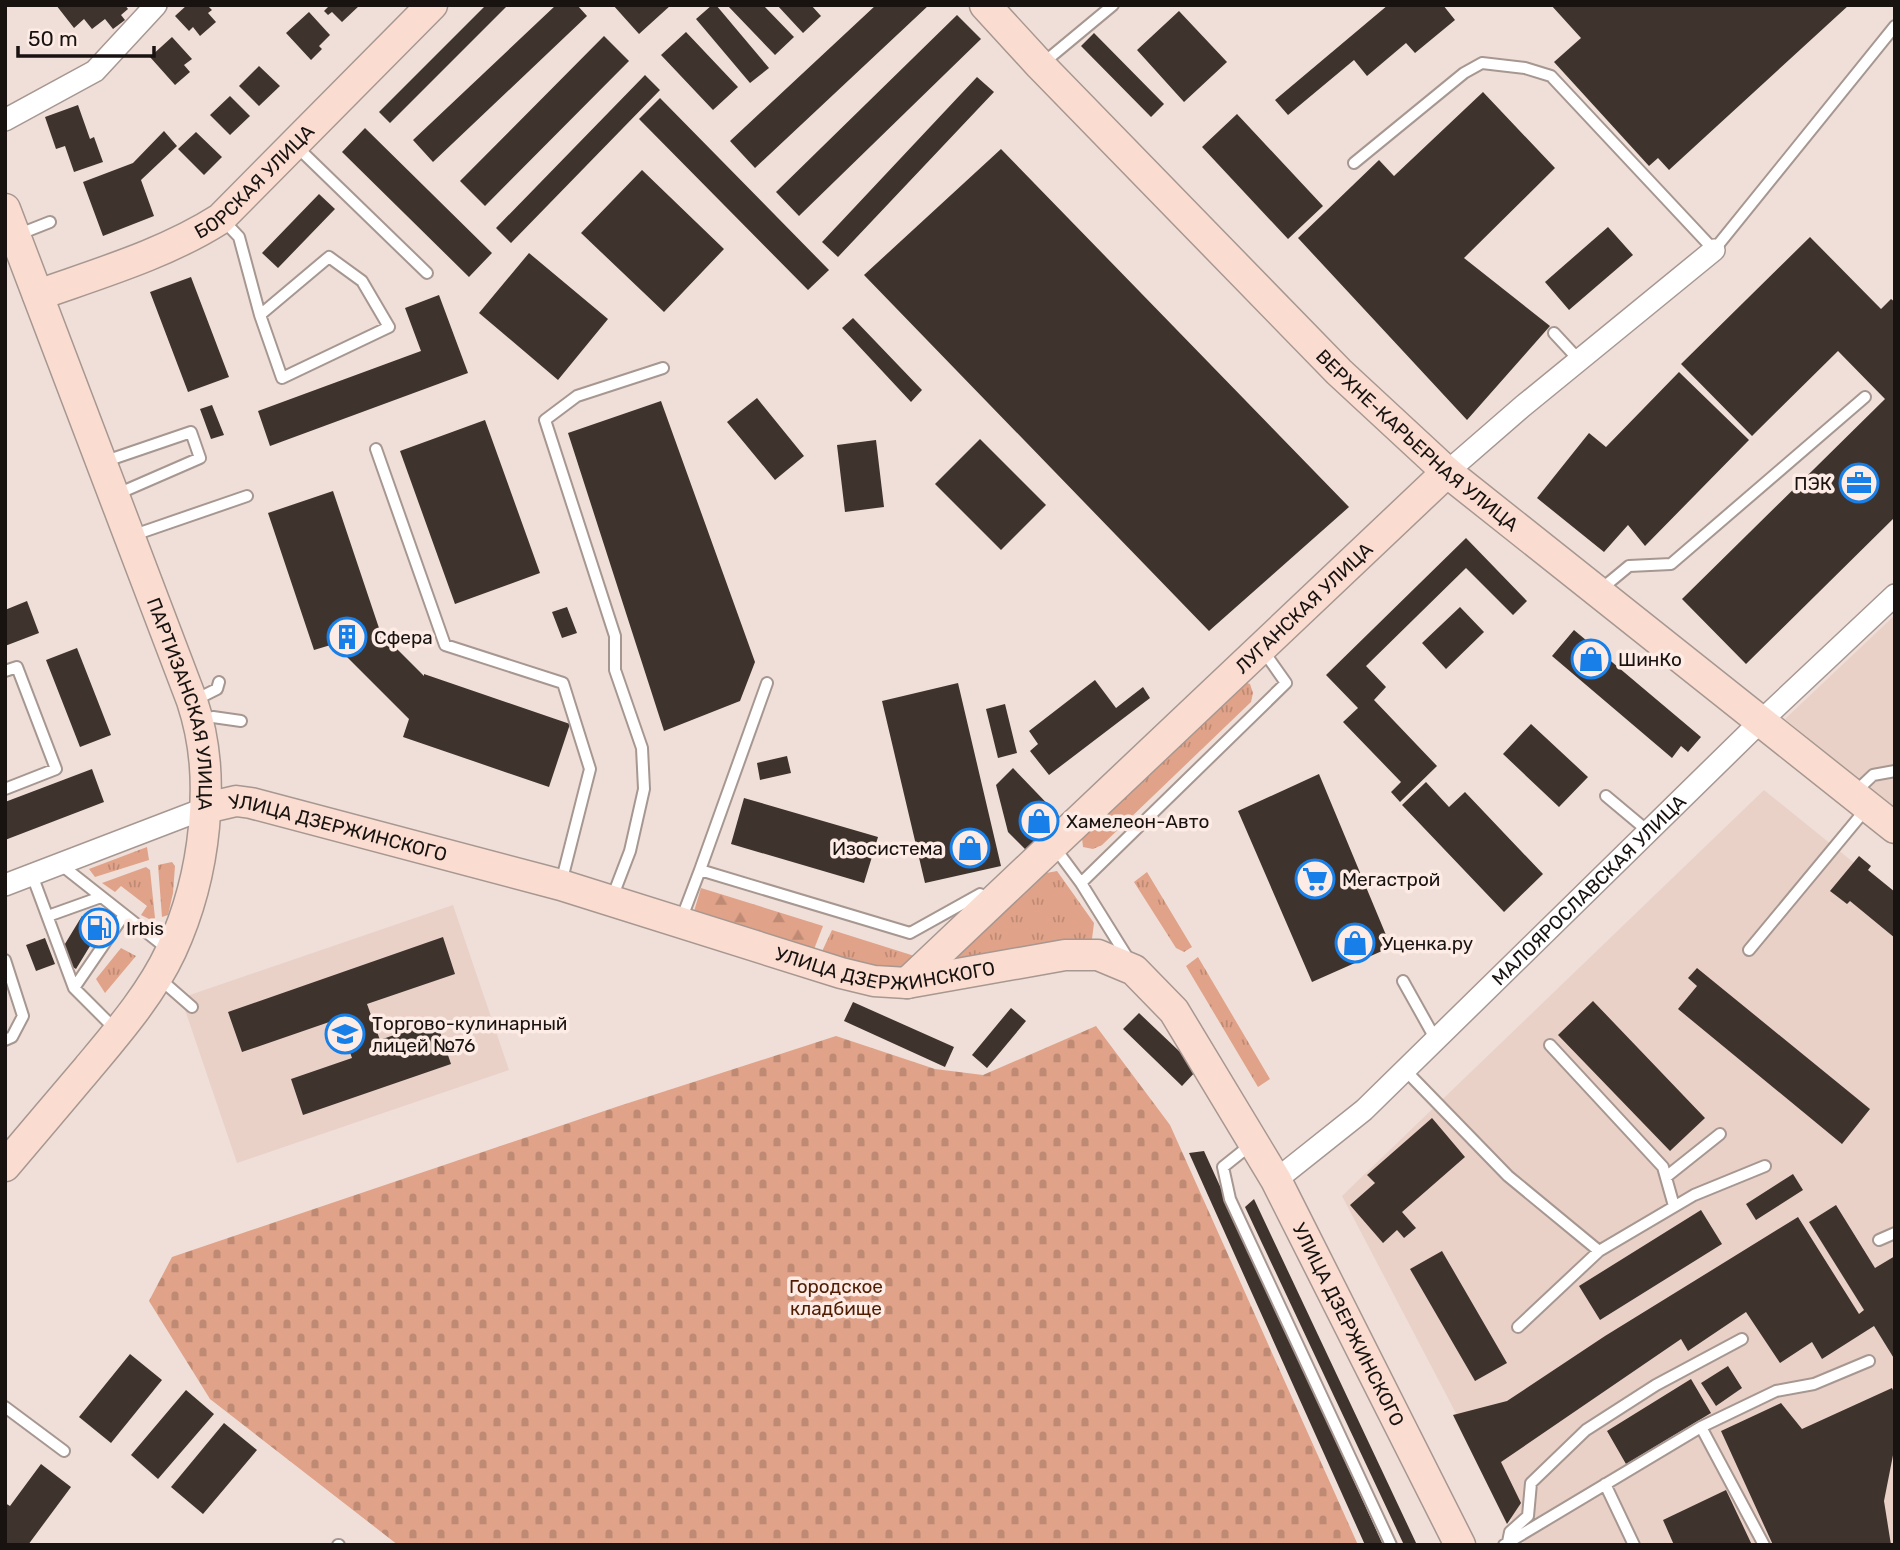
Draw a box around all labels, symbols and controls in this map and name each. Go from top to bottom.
scale bar [18,14,154,58]
text: 50 m [28,26,78,51]
street label: БОРСКАЯ УЛИЦА [190,119,319,243]
street label: ВЕРХНЕ-КАРЬЕРНАЯ УЛИЦА [1312,344,1524,536]
office icon: ПЭК [1838,462,1880,504]
place label: ПЭК [1794,472,1832,495]
street label: ЛУГАНСКАЯ УЛИЦА [1230,537,1377,678]
street label: ПАРТИЗАНСКАЯ УЛИЦА [142,594,217,811]
building icon: Сфера [326,616,368,658]
place label: Сфера [374,626,433,649]
shop icon: ШинКо [1570,638,1612,680]
place label: ШинКо [1618,648,1682,671]
street label: УЛИЦА ДЗЕРЖИНСКОГО [226,789,450,866]
street label: МАЛОЯРОСЛАВСКАЯ УЛИЦА [1487,789,1691,990]
shop icon: Хамелеон-Авто [1018,800,1060,842]
place label: Хамелеон-Авто [1066,810,1209,833]
shop icon: Изосистема [949,827,991,869]
place label: Изосистема [832,837,943,860]
supermarket icon: Мегастрой [1294,858,1336,900]
place label: Мегастрой [1342,868,1440,891]
fuel station icon: Irbis [78,907,120,949]
place label: Irbis [126,917,164,940]
shop icon: Уценка.ру [1334,922,1376,964]
place label: Уценка.ру [1382,932,1473,955]
street label: УЛИЦА ДЗЕРЖИНСКОГО [772,942,997,995]
place label: Торгово-кулинарный лицей №76 [372,1012,567,1057]
school or university icon: Торгово-кулинарный лицей №76 [324,1013,366,1055]
street label: УЛИЦА ДЗЕРЖИНСКОГО [1288,1219,1410,1430]
park label: Городское кладбище [789,1275,883,1320]

